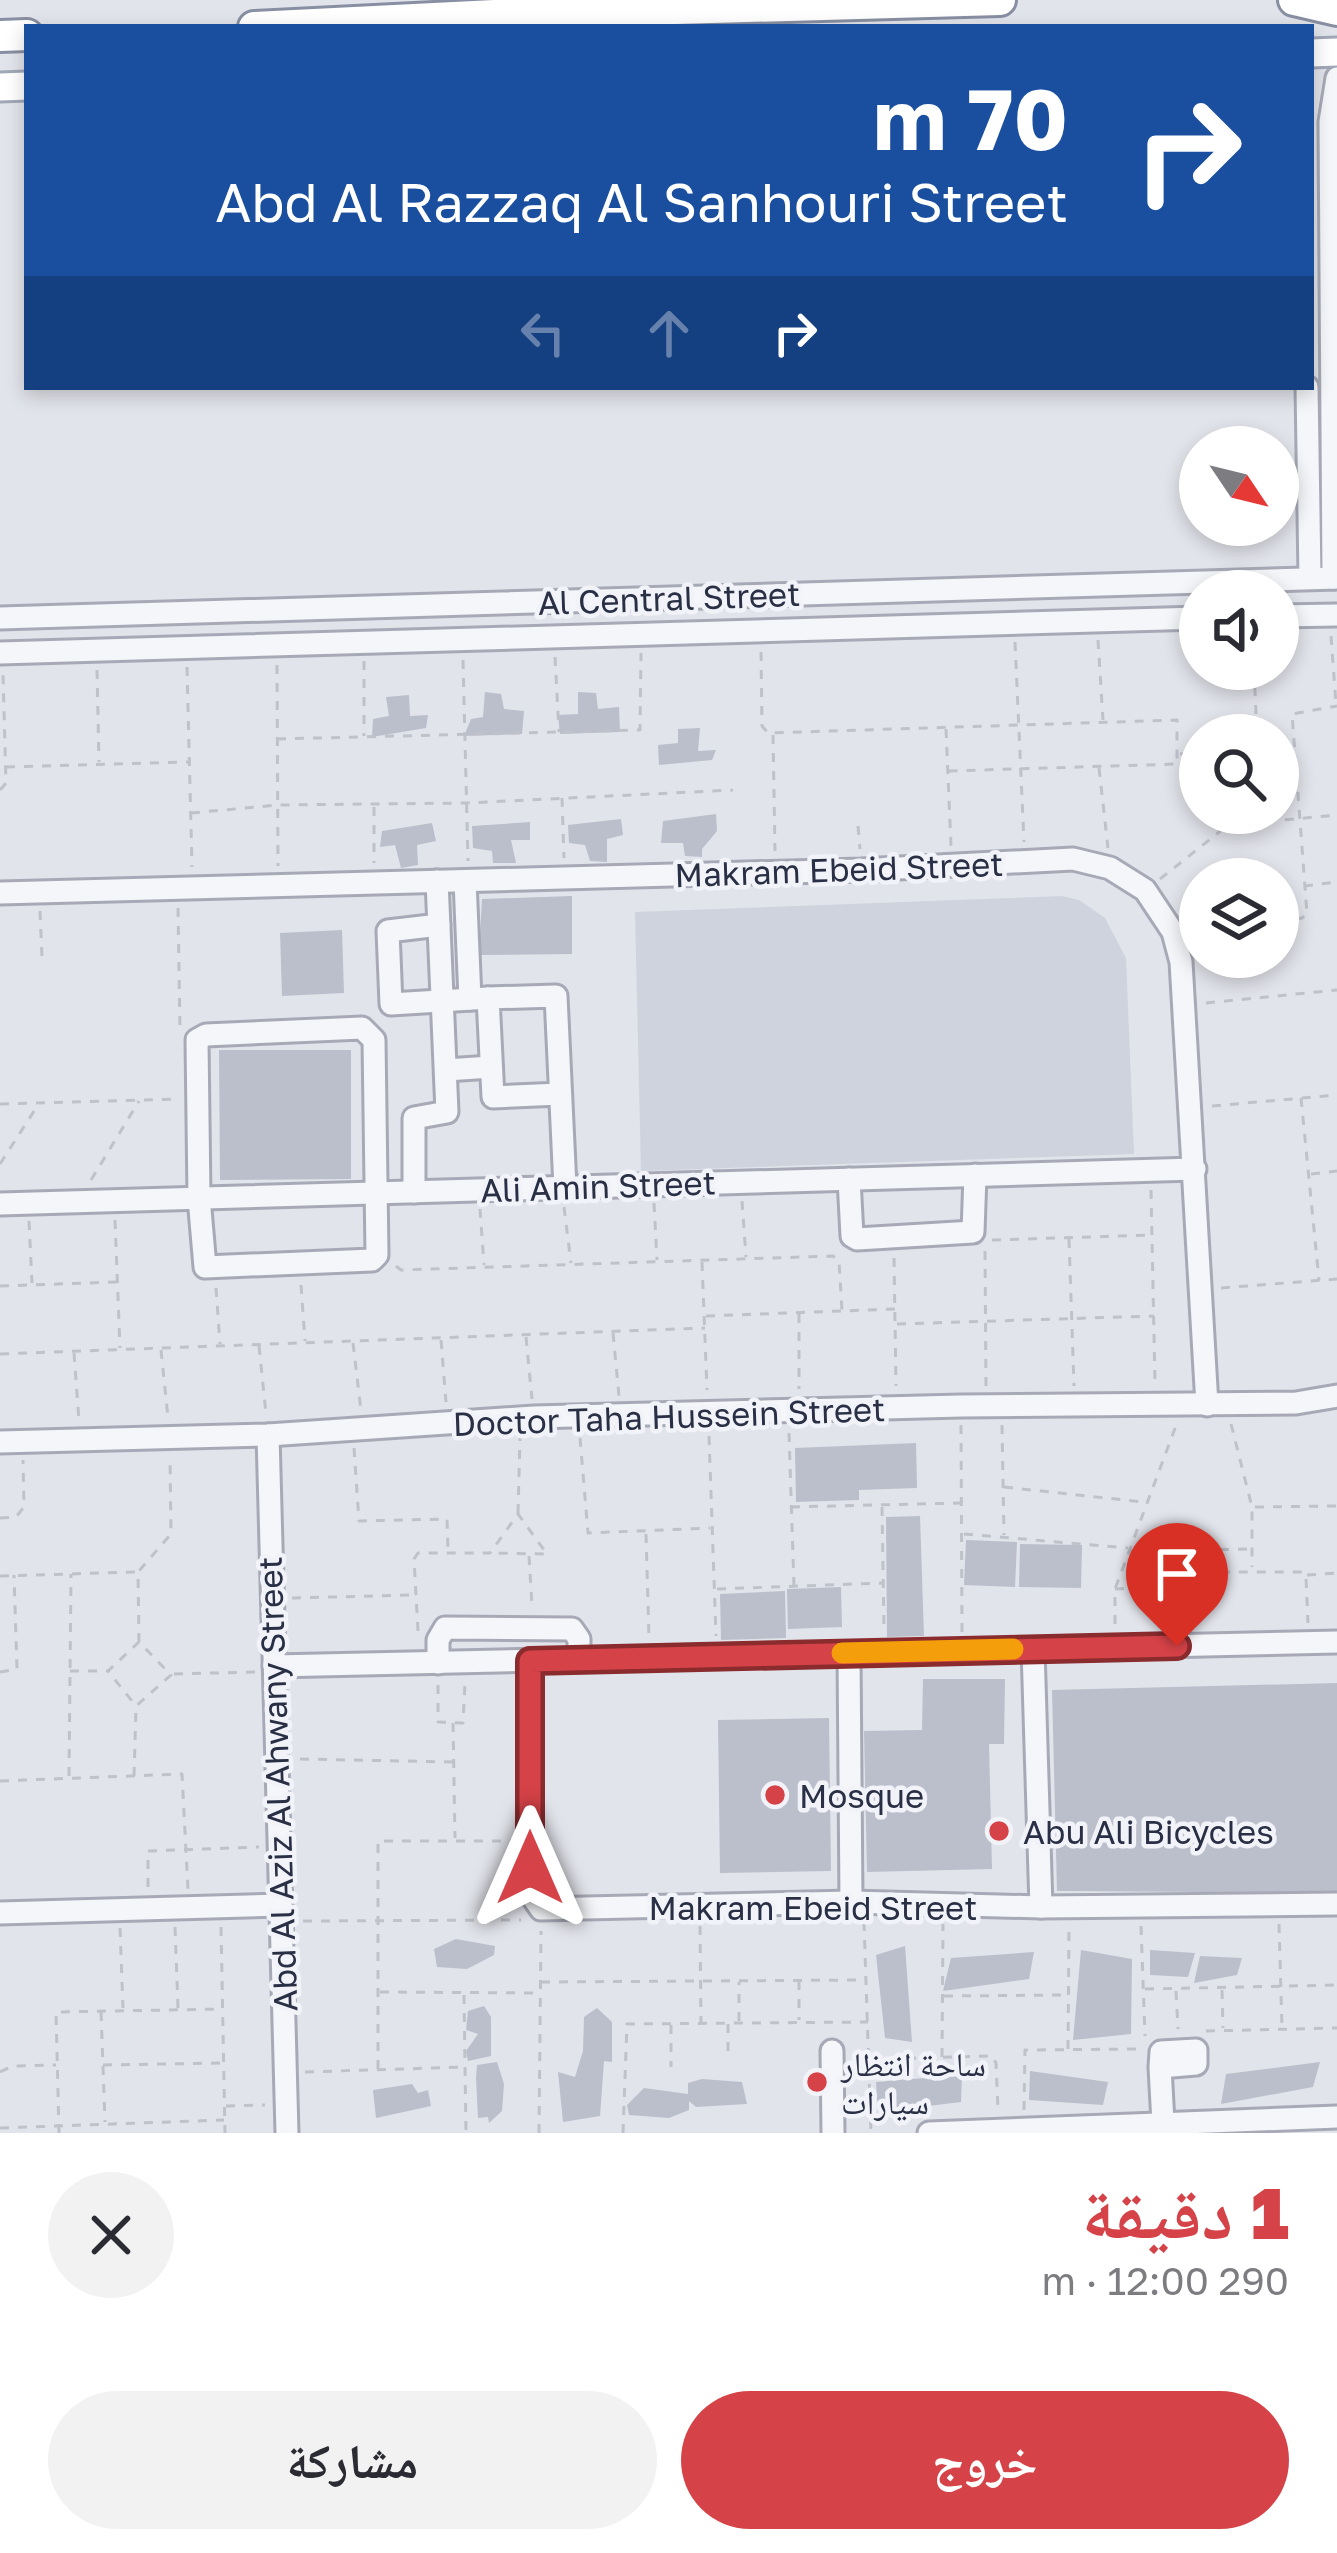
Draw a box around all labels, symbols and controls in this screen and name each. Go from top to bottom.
text: 70 m [873,68,1068,168]
icon: right [1110,72,1266,228]
text: Abd Al Razzaq Al Sanhouri Street [215,169,1068,234]
icon: left [510,300,576,366]
icon: ahead [636,300,702,366]
icon: right [762,300,828,366]
north arrow [1179,426,1299,546]
map controls [1179,426,1299,978]
button: sound [1179,570,1299,690]
street label: Al Central Street [537,574,801,622]
button: search [1179,714,1299,834]
street label: Makram Ebeid Street [674,844,1004,894]
button: layers [1179,858,1299,978]
street label: Ali Amin Street [480,1162,716,1210]
street label: Doctor Taha Hussein Street [452,1389,886,1443]
pin [1126,1523,1228,1646]
icon: arrive [1144,1541,1210,1607]
street label: Abd Al Aziz Al Ahwany Street [250,1556,304,2012]
place label: Mosque [799,1776,924,1815]
marker: Mosque [762,1782,788,1808]
position arrow [467,1805,593,1931]
place label: Abu Ali Bicycles [1023,1812,1274,1851]
marker: Abu Ali Bicycles [986,1818,1012,1844]
street label: Makram Ebeid Street [649,1888,977,1927]
place label: ساحة انتظار سيارات [840,2044,986,2121]
marker: ساحة انتظار سيارات [804,2069,830,2095]
text: 1 دقيقة [1082,2168,1289,2255]
button: close [48,2172,174,2298]
text: 290 m · 12:00 [1042,2257,1289,2304]
button: مشاركة [48,2391,657,2529]
button: خروج [681,2391,1289,2529]

